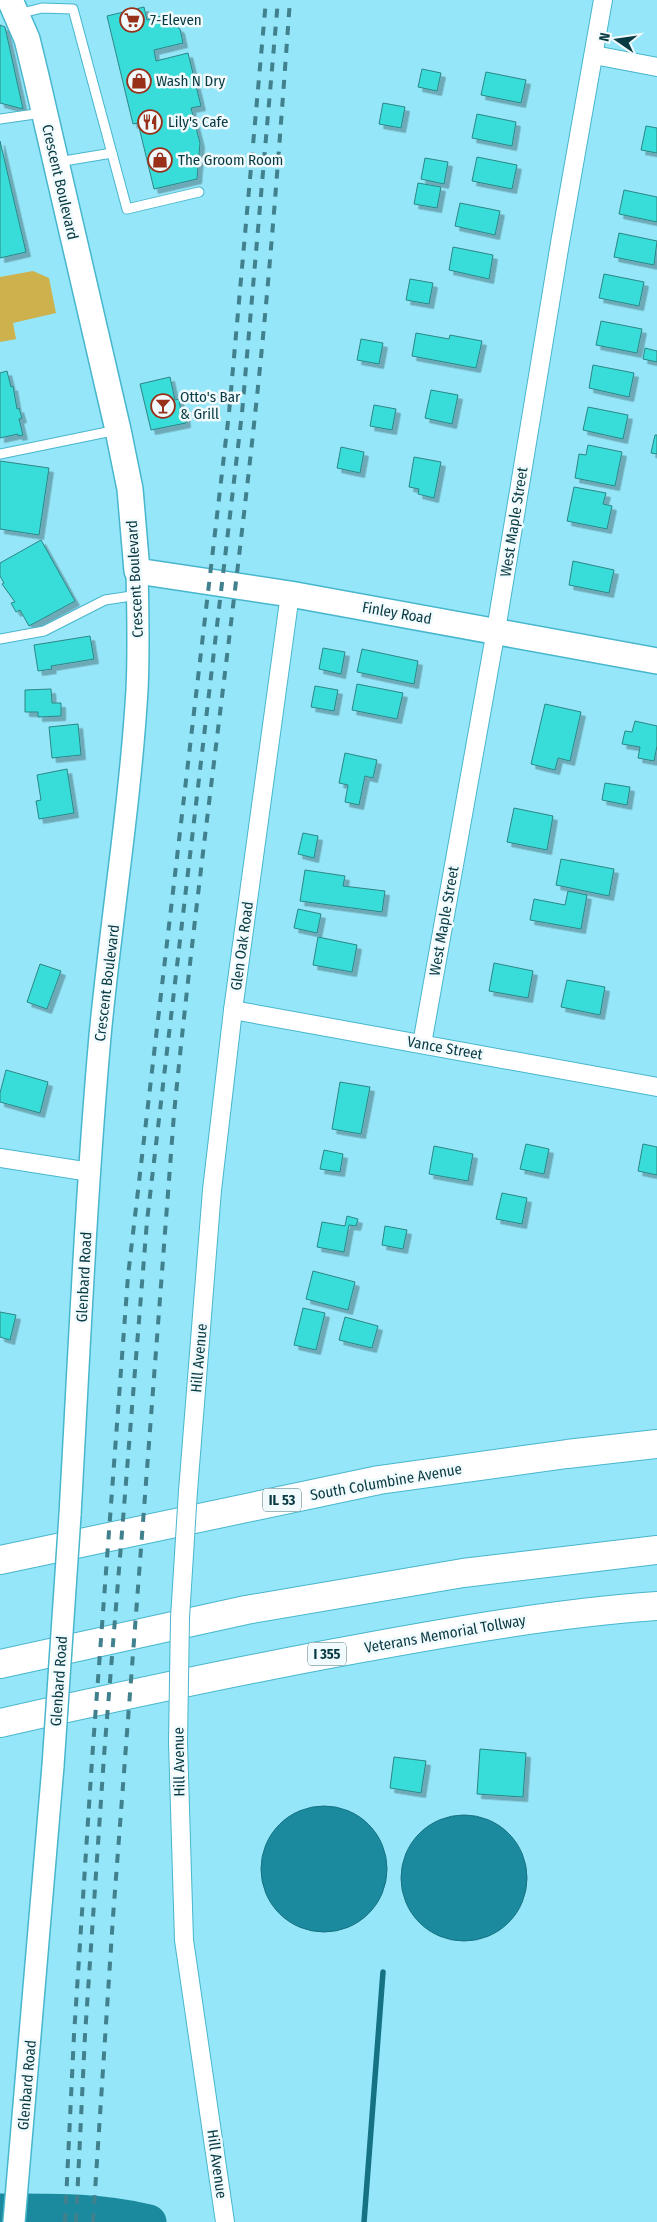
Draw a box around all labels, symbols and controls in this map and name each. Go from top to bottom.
supermarket icon: 7-Eleven [119,7,145,33]
place label: 7-Eleven [150,11,202,29]
north arrow [592,15,642,65]
text: N [596,31,614,43]
shop icon: Wash N Dry [126,68,152,94]
place label: Wash N Dry [156,72,225,90]
restaurant icon: Lily's Cafe [137,109,163,135]
place label: Lily's Cafe [168,113,228,131]
street label: Crescent Boulevard [38,123,82,241]
shop icon: The Groom Room [147,147,173,173]
place label: The Groom Room [178,151,283,169]
place label: Otto's Bar & Grill [180,388,241,423]
bar icon: Otto's Bar & Grill [150,393,176,419]
street label: West Maple Street [496,466,532,578]
street label: Crescent Boulevard [123,520,147,638]
street label: Finley Road [361,598,433,628]
street label: West Maple Street [425,865,463,977]
street label: Glen Oak Road [227,900,257,992]
street label: Crescent Boulevard [91,923,123,1043]
street label: Vance Street [406,1033,484,1063]
street label: Glenbard Road [73,1231,95,1323]
street label: Hill Avenue [187,1323,211,1393]
street label: South Columbine Avenue [309,1460,463,1504]
road number: IL 53 [263,1488,301,1512]
street label: Veterans Memorial Tollway [363,1611,527,1657]
street label: Glenbard Road [47,1635,71,1727]
road number: I 355 [308,1642,346,1666]
street label: Hill Avenue [169,1727,189,1797]
street label: Glenbard Road [14,2039,40,2131]
street label: Hill Avenue [203,2128,231,2200]

